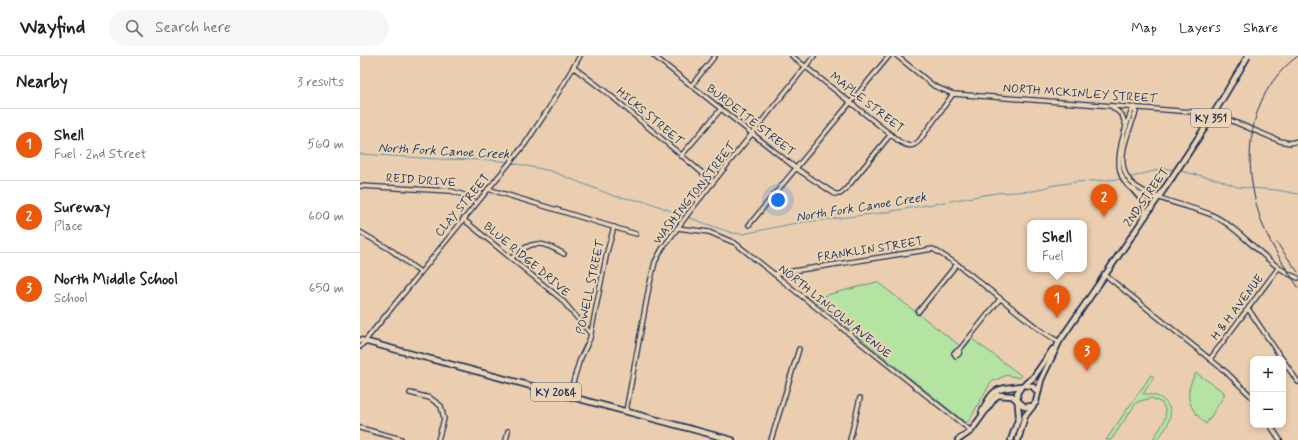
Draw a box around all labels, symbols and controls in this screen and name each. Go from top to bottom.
search box [109,10,389,46]
text: Wayfind [20,15,85,40]
icon: search [123,17,145,39]
text: Search here [155,18,231,38]
text: Map [1131,19,1157,37]
text: Layers [1179,19,1221,37]
text: Share [1243,19,1278,37]
street label: MAPLE STREET [826,69,907,137]
text: Nearby [16,71,68,93]
text: 3 results [297,74,344,91]
street label: BURDETTE STREET [703,81,798,160]
street label: NORTH MCKINLEY STREET [1002,81,1158,107]
street label: HICKS STREET [613,84,687,150]
road number: KY 351 [1191,109,1231,127]
text: Shell [54,126,84,146]
text: 1 [26,136,32,153]
text: 560 m [307,136,344,153]
street label: WASHINGTON STREET [650,138,740,248]
water label: North Fork Canoe Creek [378,140,511,163]
text: Fuel · 2nd Street [54,146,147,163]
street label: 2ND STREET [1121,165,1173,230]
street label: REID DRIVE [385,171,457,191]
street label: CLAY STREET [432,171,494,240]
pin: 2 [1091,184,1117,217]
water label: North Fork Canoe Creek [795,189,928,226]
your location [768,190,788,210]
text: Sureway [54,198,110,218]
text: 2 [26,208,32,225]
text: 600 m [308,208,344,225]
text: Place [54,218,83,235]
street label: BLUE RIDGE DRIVE [480,219,573,301]
popup [1027,220,1087,272]
text: Shell [1042,228,1072,248]
street label: FRANKLIN STREET [816,234,924,266]
street label: POWELL STREET [573,238,609,336]
text: Fuel [1042,248,1064,265]
street label: NORTH LINCOLN AVENUE [775,261,894,362]
text: North Middle School [54,270,178,290]
street label: H & H AVENUE [1208,271,1268,344]
text: 3 [26,280,32,297]
text: 650 m [309,280,344,297]
pin: 1 [1044,285,1070,318]
text: School [54,290,88,307]
pin: 3 [1074,338,1100,371]
map controls [1250,356,1286,428]
button: + [1250,356,1286,392]
road number: KY 2084 [531,383,581,401]
button: − [1250,392,1286,428]

